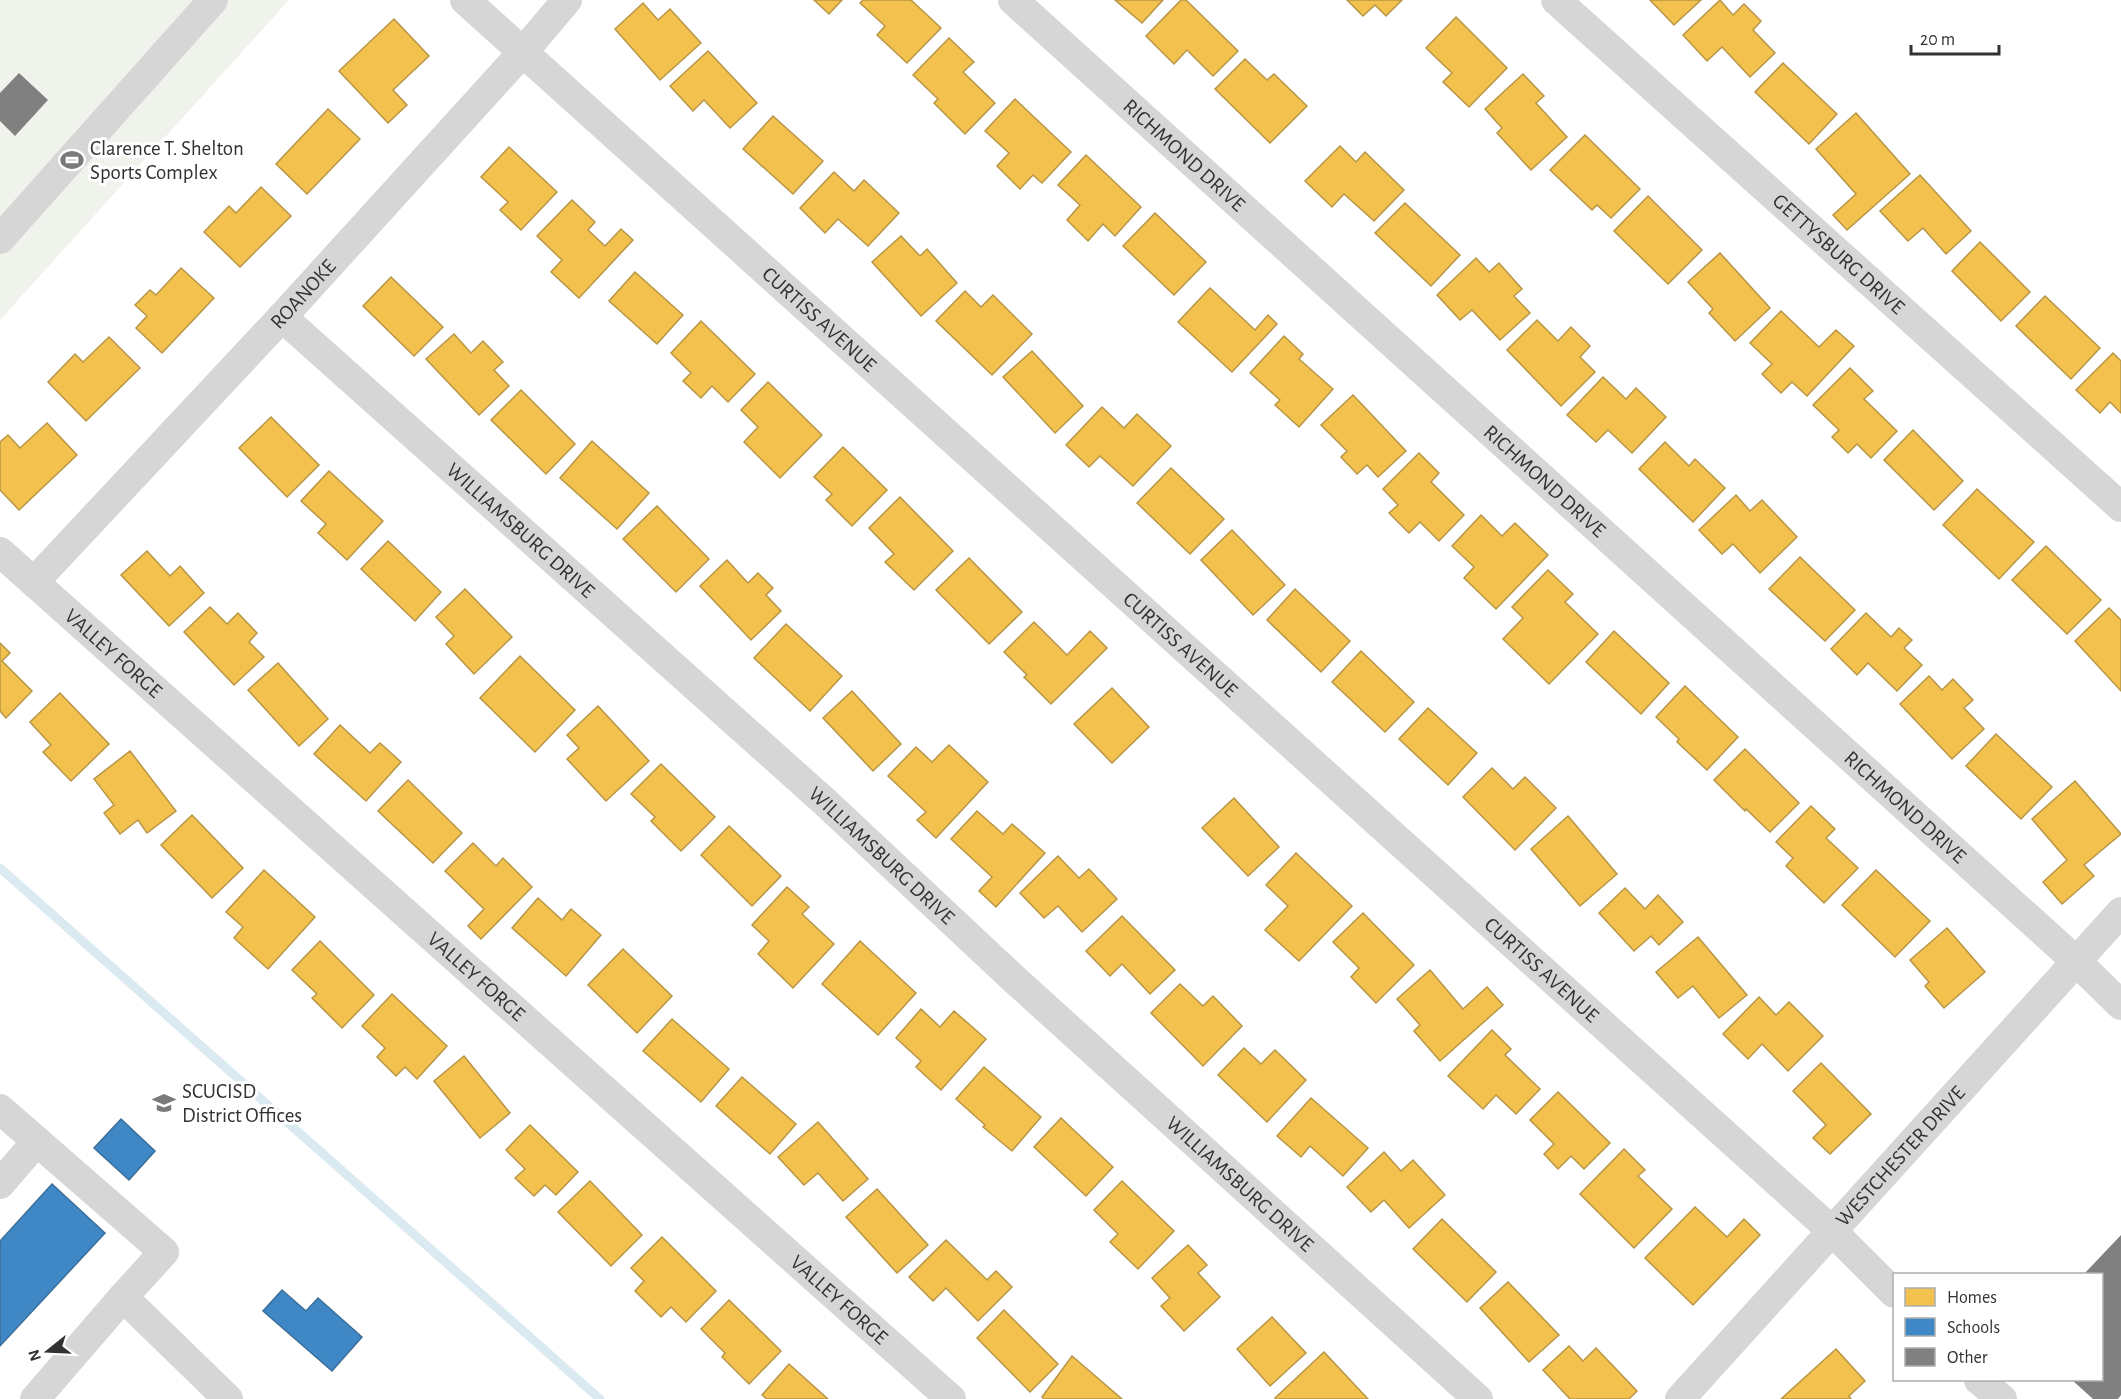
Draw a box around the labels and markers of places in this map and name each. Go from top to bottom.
place label: Clarence T. Shelton Sports Complex [90,138,244,183]
sports icon: Clarence T. Shelton Sports Complex [59,147,85,173]
place label: SCUCISD District Offices [182,1081,302,1126]
school or university icon: SCUCISD District Offices [151,1090,177,1116]

